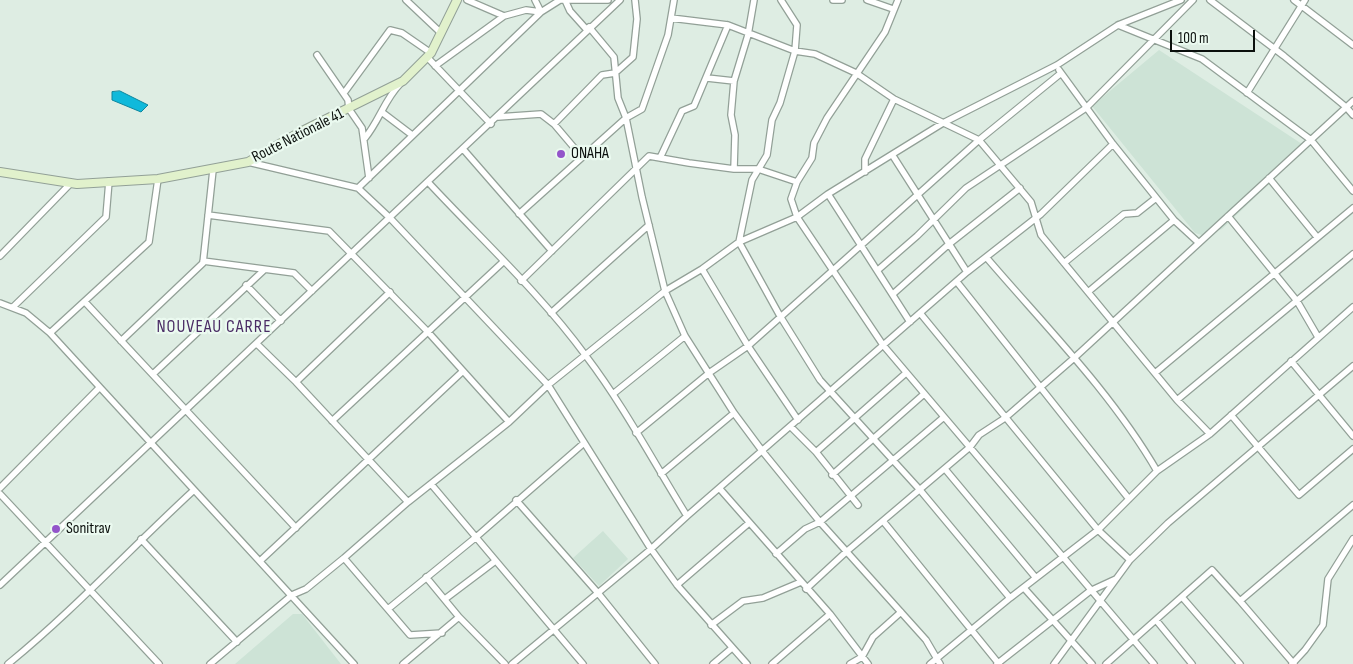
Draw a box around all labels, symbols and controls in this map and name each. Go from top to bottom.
scale bar [1173,20,1258,52]
text: 100 m [1178,29,1209,48]
street label: Route Nationale 41 [249,105,347,167]
place label: ONAHA [571,144,609,164]
marker: ONAHA [555,148,567,160]
district label: NOUVEAU CARRE [155,316,273,338]
place label: Sonitrav [66,519,111,539]
marker: Sonitrav [50,523,62,535]

